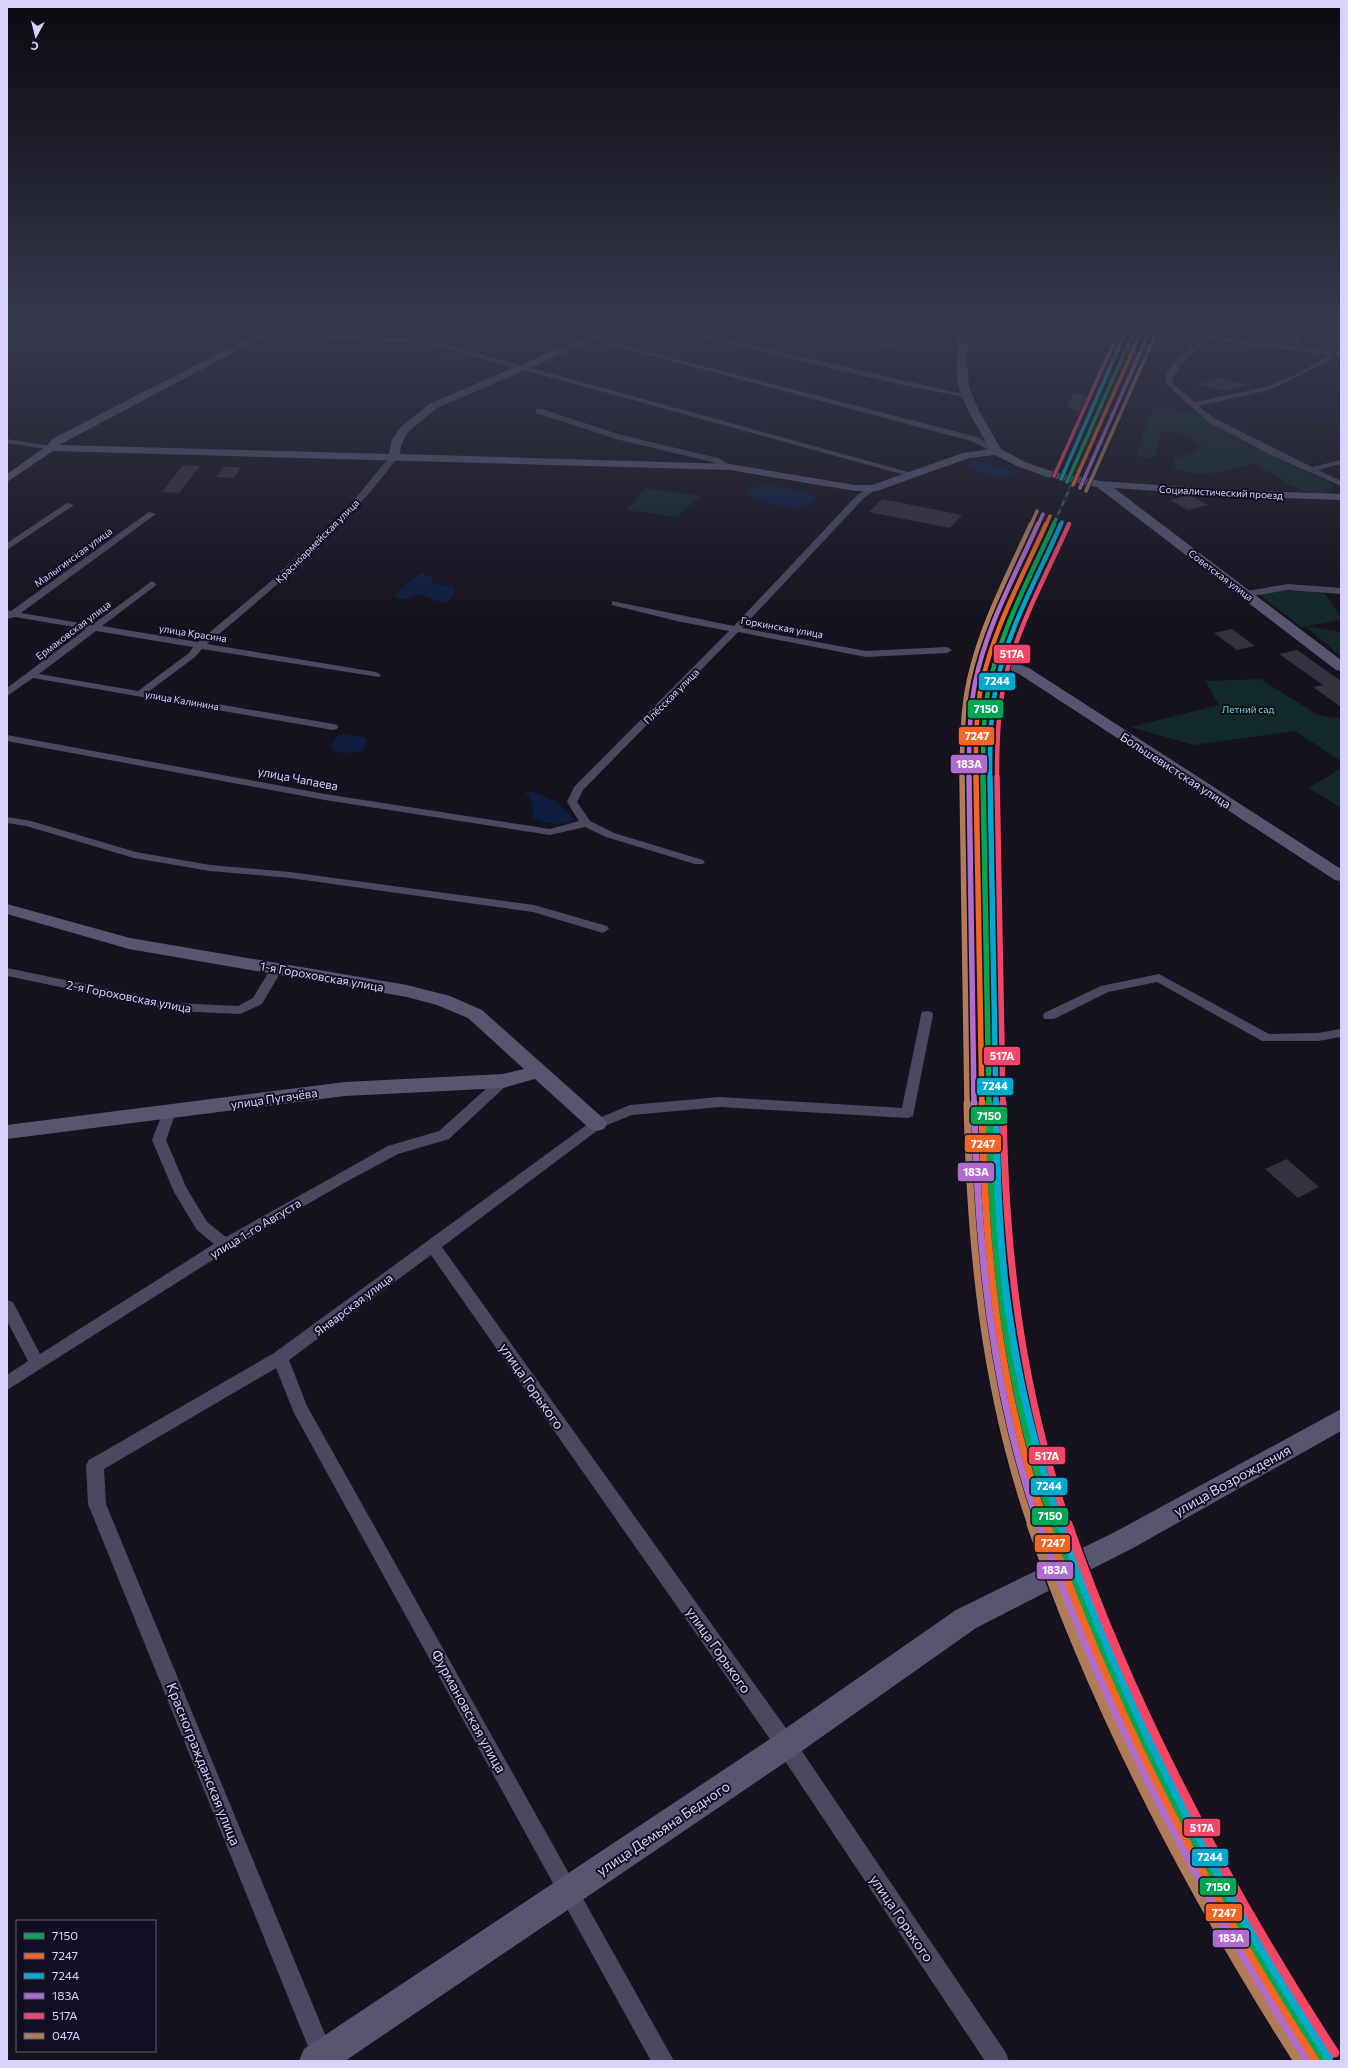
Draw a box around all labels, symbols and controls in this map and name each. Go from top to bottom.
north arrow [16,16,56,56]
text: С [30,39,39,53]
street label: Социалистический проезд [1159,483,1283,501]
street label: Красноармейская улица [273,497,361,585]
street label: Малыгинская улица [32,525,114,589]
street label: Советская улица [1186,547,1256,603]
street label: Ермаковская улица [33,598,113,662]
street label: Горкинская улица [740,614,824,640]
street label: улица Красина [158,622,228,644]
line badge: 517А [993,644,1031,664]
text: 517А [1000,647,1024,660]
street label: Плёсская улица [641,666,701,726]
line badge: 7244 [978,672,1016,691]
text: 7244 [984,674,1010,687]
street label: улица Калинина [144,688,220,712]
line badge: 7150 [967,699,1004,719]
text: 7150 [974,702,998,715]
park label: Летний сад [1222,703,1274,715]
line badge: 7247 [958,726,995,746]
text: 7247 [965,729,989,742]
street label: Большевистская улица [1118,729,1234,811]
line badge: 183А [950,754,988,774]
text: 183А [956,757,982,770]
street label: улица Чапаева [257,763,339,793]
street label: 1-я Гороховская улица [259,958,385,994]
street label: 2-я Гороховская улица [65,977,193,1015]
line badge: 517А [983,1046,1021,1066]
text: 517А [990,1049,1014,1062]
line badge: 7244 [976,1077,1014,1096]
text: 7244 [982,1079,1008,1092]
street label: улица Пугачёва [230,1085,318,1111]
line badge: 7150 [970,1106,1008,1125]
text: 7150 [977,1109,1001,1122]
line badge: 7247 [964,1134,1002,1153]
text: 7247 [971,1137,995,1150]
line badge: 183А [957,1162,995,1182]
text: 183А [963,1165,989,1178]
street label: улица 1-го Августа [207,1195,303,1261]
street label: Январская улица [311,1270,395,1338]
street label: улица Горького [496,1340,568,1432]
street label: улица Возрождения [1170,1441,1294,1519]
line badge: 517А [1028,1446,1066,1465]
text: 517А [1035,1449,1059,1462]
line badge: 7244 [1030,1477,1068,1496]
text: 7244 [1036,1479,1062,1492]
line badge: 7150 [1031,1507,1069,1526]
text: 7150 [1038,1509,1062,1522]
line badge: 7247 [1034,1534,1071,1553]
text: 7247 [1041,1536,1065,1549]
line badge: 183А [1036,1561,1074,1580]
text: 183А [1042,1563,1068,1576]
street label: улица Горького [683,1604,755,1696]
street label: Фурмановская улица [428,1646,510,1776]
street label: Красногражданская улица [163,1680,245,1848]
street label: улица Демьяна Бедного [593,1777,733,1879]
line badge: 517А [1183,1818,1221,1837]
text: 517А [1190,1821,1214,1834]
line badge: 7244 [1191,1848,1229,1867]
text: 7244 [1197,1850,1223,1863]
street label: улица Горького [867,1871,937,1965]
line badge: 7150 [1199,1877,1237,1896]
text: 7150 [1206,1880,1230,1893]
line badge: 7247 [1205,1903,1243,1922]
text: 7247 [1212,1906,1236,1919]
legend [16,1920,156,2052]
text: 7150 [52,1928,78,1942]
line badge: 183А [1212,1929,1250,1948]
text: 183А [1218,1931,1244,1944]
text: 7247 [52,1948,78,1962]
text: 7244 [52,1968,79,1982]
text: 183А [52,1988,79,2002]
text: 517А [52,2008,78,2022]
text: 047А [52,2028,80,2042]

